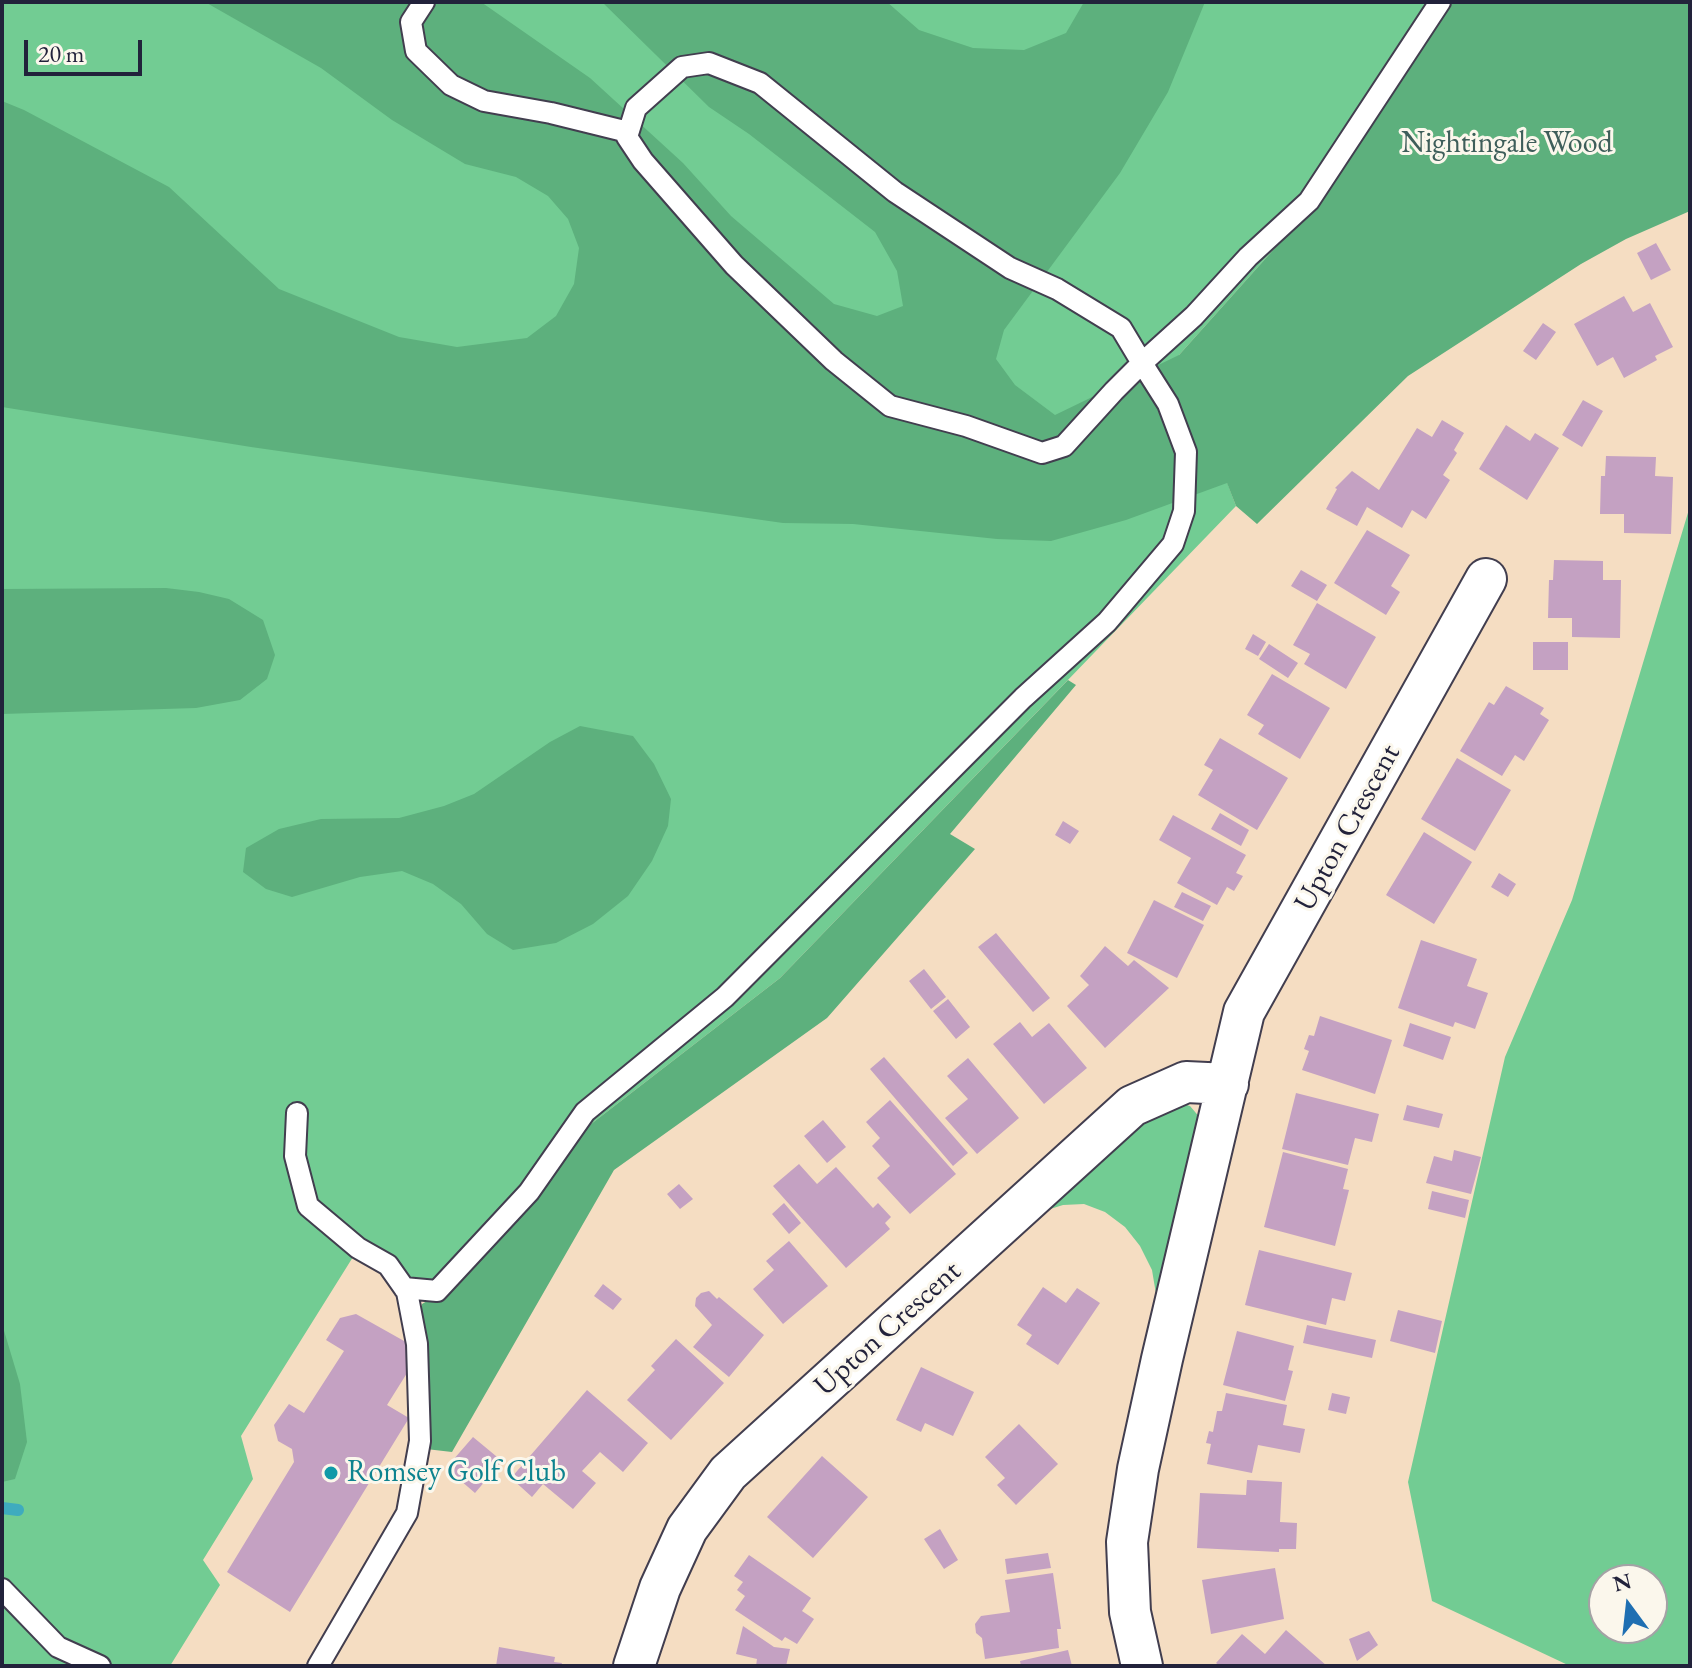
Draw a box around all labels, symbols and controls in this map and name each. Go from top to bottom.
scale bar [28,24,146,74]
text: 20 m [38,38,85,69]
park label: Nightingale Wood [1401,126,1613,162]
street label: Upton Crescent [1287,738,1409,918]
street label: Upton Crescent [807,1254,969,1404]
place label: Romsey Golf Club [347,1455,566,1491]
marker: Romsey Golf Club [322,1464,340,1482]
north arrow [1588,1564,1668,1644]
text: N [1610,1566,1635,1599]

